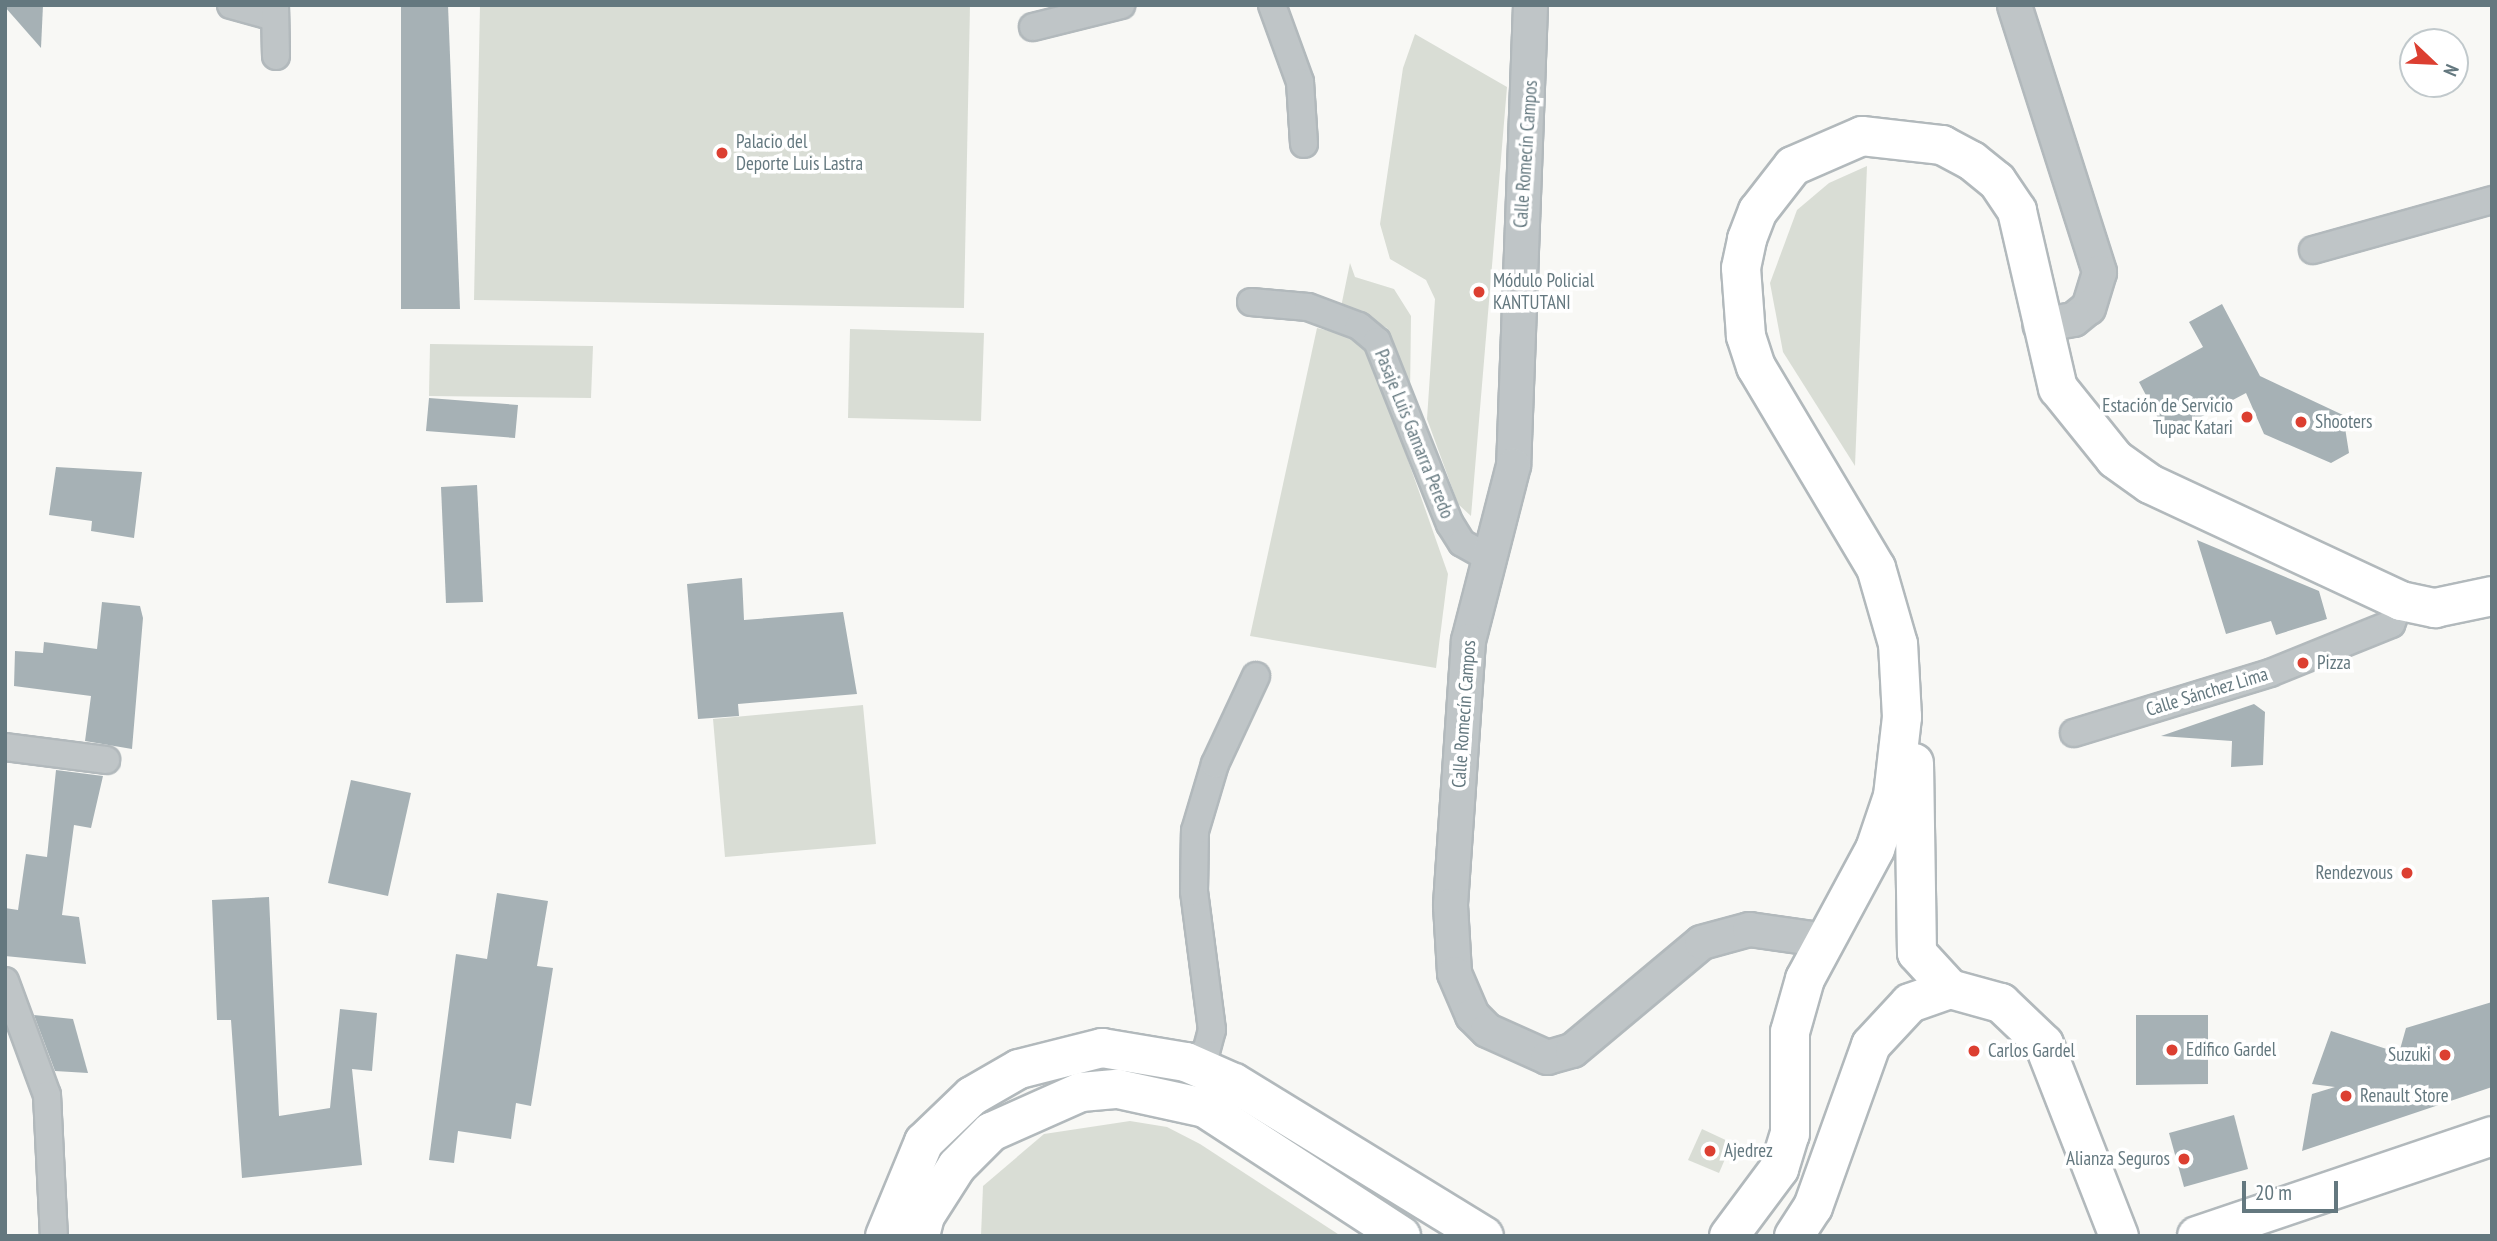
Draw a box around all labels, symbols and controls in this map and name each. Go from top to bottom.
north arrow [2399,28,2469,98]
text: N [2438,61,2465,80]
street label: Calle Romecín Campos [1509,79,1543,229]
place label: Palacio del Deporte Luis Lastra [736,131,863,175]
marker: Palacio del Deporte Luis Lastra [714,145,730,161]
place label: Módulo Policial KANTUTANI [1493,270,1594,314]
marker: Módulo Policial KANTUTANI [1471,284,1487,300]
street label: Pasaje Luis Gamarra Peredo [1370,346,1458,522]
place label: Estación de Servicio Tupac Katari [2102,395,2233,439]
marker: Estación de Servicio Tupac Katari [2239,409,2255,425]
place label: Shooters [2315,411,2372,433]
marker: Shooters [2293,414,2309,430]
street label: Calle Romecín Campos [1447,639,1481,789]
place label: Pizza [2317,652,2351,674]
marker: Pizza [2295,655,2311,671]
street label: Calle Sánchez Lima [2143,663,2271,721]
place label: Rendezvous [2316,862,2393,884]
marker: Rendezvous [2399,865,2415,881]
place label: Edifico Gardel [2186,1039,2276,1061]
place label: Carlos Gardel [1988,1040,2075,1062]
marker: Edifico Gardel [2164,1042,2180,1058]
marker: Carlos Gardel [1966,1043,1982,1059]
place label: Suzuki [2388,1044,2431,1066]
marker: Suzuki [2437,1047,2453,1063]
place label: Renault Store [2360,1085,2449,1107]
marker: Renault Store [2338,1088,2354,1104]
place label: Ajedrez [1724,1140,1773,1162]
marker: Ajedrez [1702,1143,1718,1159]
place label: Alianza Seguros [2066,1148,2170,1170]
marker: Alianza Seguros [2176,1151,2192,1167]
scale bar [2245,1168,2341,1212]
text: 20 m [2255,1179,2292,1206]

